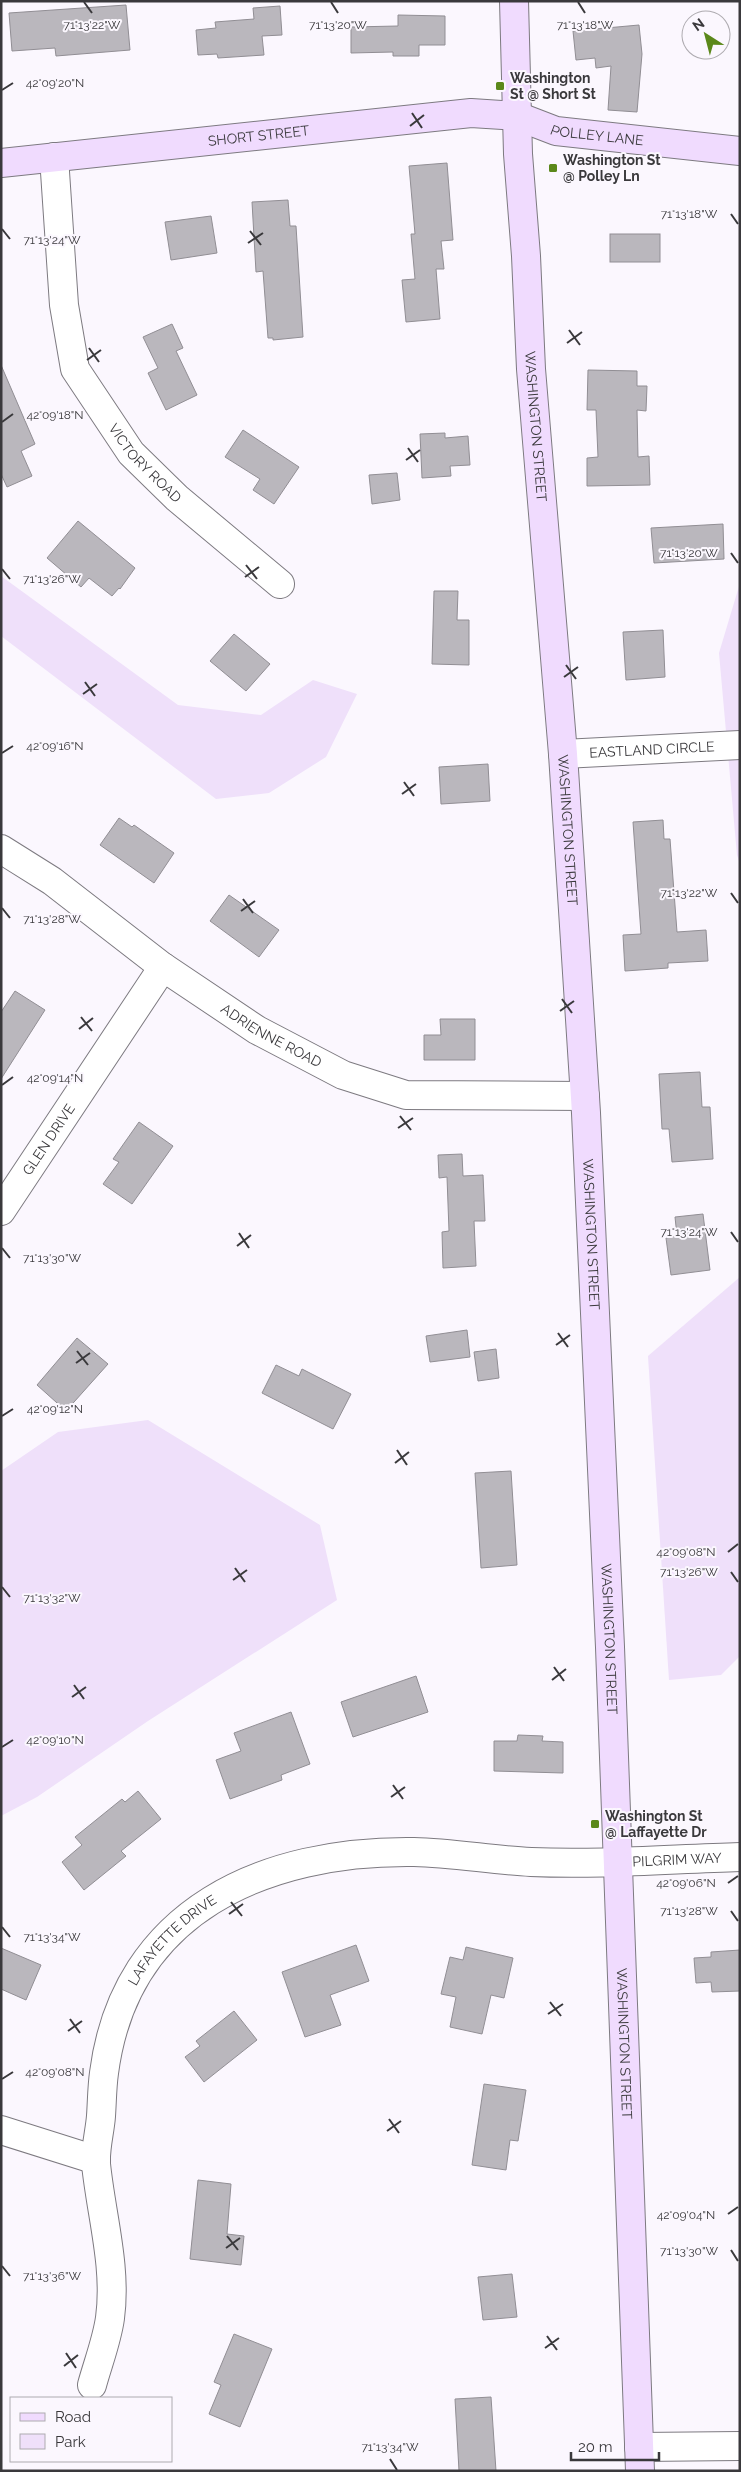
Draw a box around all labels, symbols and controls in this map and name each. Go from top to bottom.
north arrow [681,10,731,60]
text: N [689,15,707,34]
text: 71°13'22"W [64,18,121,32]
text: 71°13'20"W [309,18,367,32]
text: 71°13'18"W [557,18,614,32]
place label: Washington St @ Short St [510,70,596,102]
text: 42°09'20"N [26,76,84,90]
marker: Washington St @ Short St [494,80,506,92]
street label: SHORT STREET [207,122,311,149]
street label: POLLEY LANE [548,122,644,148]
place label: Washington St @ Polley Ln [563,152,661,184]
marker: Washington St @ Polley Ln [547,162,559,174]
text: 71°13'18"W [661,207,718,221]
text: 71°13'24"W [23,233,81,247]
street label: WASHINGTON STREET [522,351,550,503]
text: 42°09'18"N [26,408,84,422]
street label: VICTORY ROAD [106,420,185,506]
text: 71°13'20"W [660,546,718,560]
text: 71°13'26"W [23,572,81,586]
street label: EASTLAND CIRCLE [589,738,715,761]
text: 42°09'16"N [26,739,84,753]
street label: WASHINGTON STREET [555,754,581,906]
text: 71°13'22"W [661,886,718,900]
text: 71°13'28"W [23,912,81,926]
street label: ADRIENNE ROAD [218,1000,324,1070]
text: 42°09'14"N [27,1071,83,1085]
street label: GLEN DRIVE [19,1101,78,1178]
street label: WASHINGTON STREET [580,1159,603,1311]
text: 71°13'24"W [660,1225,718,1239]
text: 71°13'30"W [23,1251,81,1265]
text: 42°09'12"N [27,1402,83,1416]
text: 42°09'08"N [656,1545,716,1559]
street label: WASHINGTON STREET [598,1563,620,1715]
text: 71°13'26"W [660,1565,718,1579]
text: 71°13'32"W [24,1591,81,1605]
text: 42°09'10"N [26,1733,84,1747]
place label: Washington St @ Laffayette Dr [605,1808,707,1840]
marker: Washington St @ Laffayette Dr [589,1818,601,1830]
street label: PILGRIM WAY [632,1850,722,1869]
text: 42°09'06"N [656,1876,716,1890]
street label: LAFAYETTE DRIVE [125,1891,219,1988]
text: 71°13'28"W [660,1904,718,1918]
text: 71°13'34"W [23,1930,81,1944]
street label: WASHINGTON STREET [614,1968,635,2120]
text: 42°09'08"N [25,2065,85,2079]
text: 42°09'04"N [657,2208,715,2222]
text: 71°13'30"W [660,2244,718,2258]
text: 71°13'36"W [23,2269,81,2283]
legend [10,2397,172,2462]
text: Road [55,2408,91,2426]
scale bar [571,2430,658,2462]
text: Park [55,2433,86,2451]
text: 20 m [578,2438,613,2456]
text: 71°13'34"W [361,2440,419,2454]

